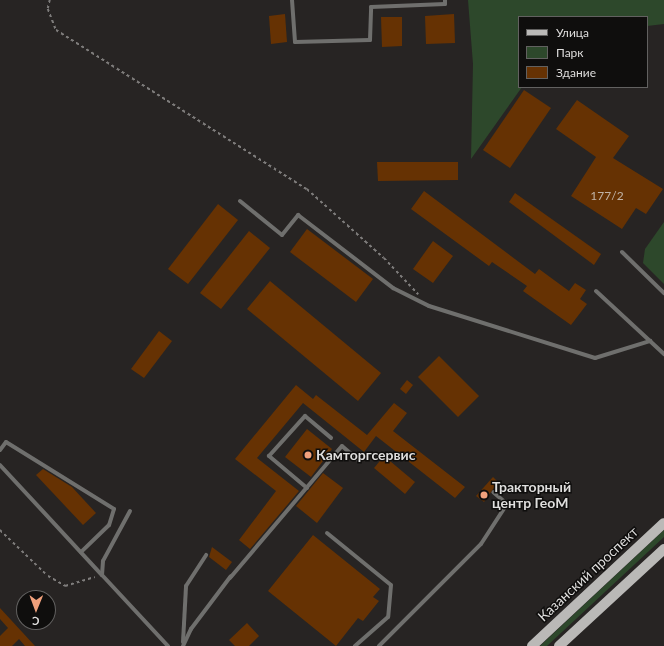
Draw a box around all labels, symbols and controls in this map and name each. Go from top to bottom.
legend [518,16,648,88]
text: Улица [556,25,589,40]
text: Парк [556,45,584,60]
text: Здание [556,65,596,80]
house number: 177/2 [590,189,624,203]
place label: Камторгсервис [316,447,415,463]
marker: Камторгсервис [303,450,313,460]
place label: Тракторный центр ГеоМ [492,479,571,512]
marker: Тракторный центр ГеоМ [479,490,489,500]
street label: Казанский проспект [534,523,642,625]
north arrow [16,590,56,630]
text: С [32,615,40,628]

